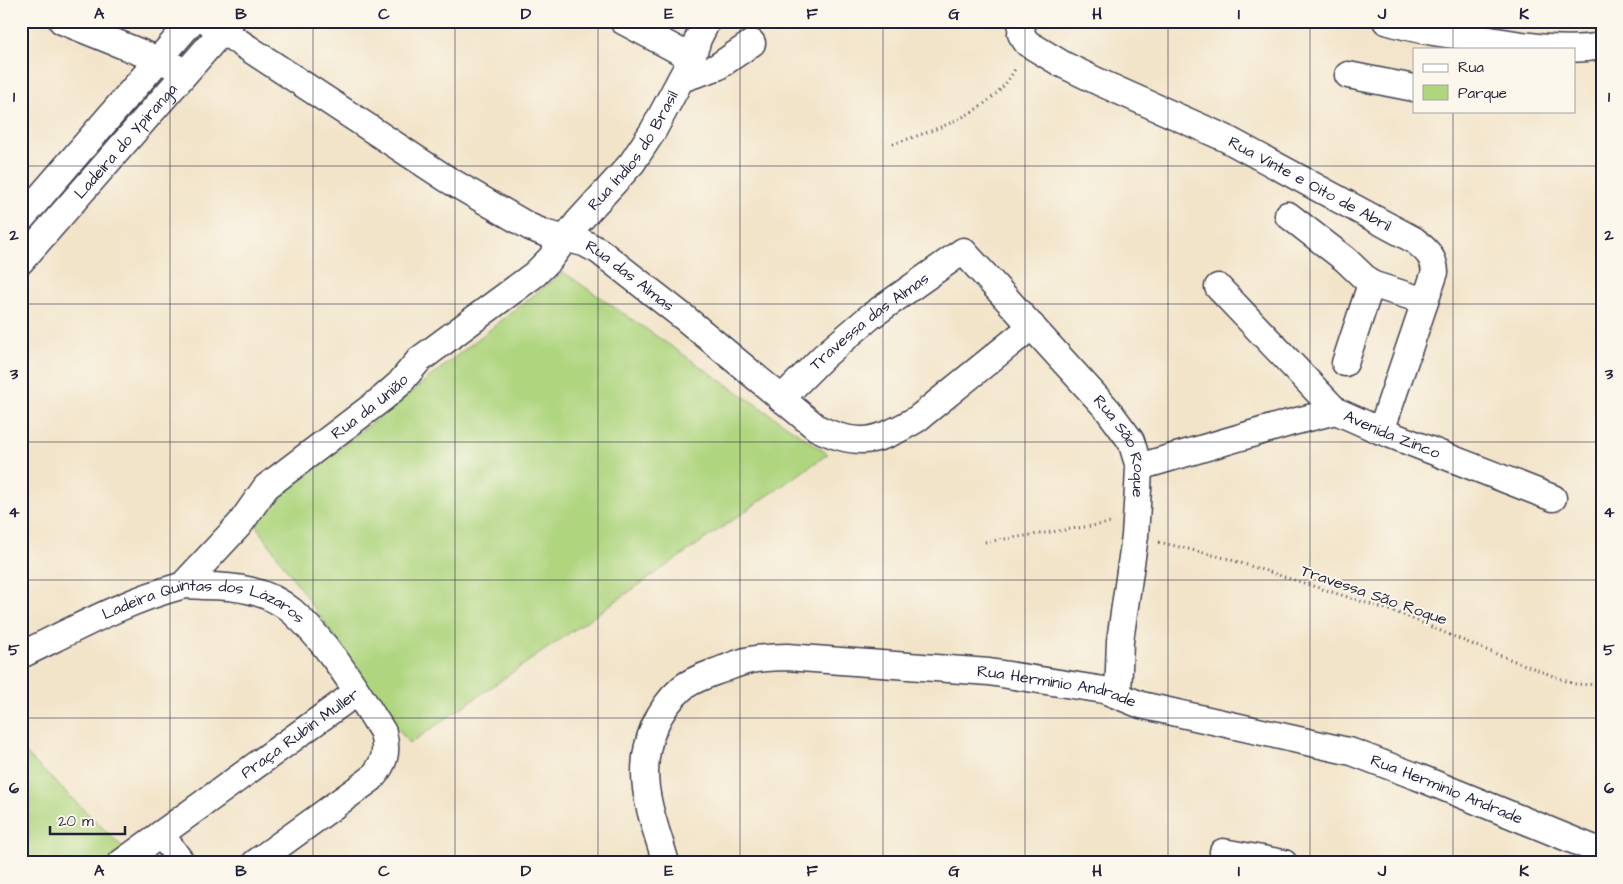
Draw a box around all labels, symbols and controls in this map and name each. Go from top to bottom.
text: A [94,3,105,25]
text: B [235,3,247,25]
text: C [378,3,390,25]
text: D [521,3,532,25]
text: E [664,3,674,25]
text: F [806,3,818,25]
text: G [948,3,960,25]
text: H [1092,3,1102,25]
text: I [1238,3,1240,25]
text: J [1377,3,1387,25]
text: K [1519,3,1529,25]
legend [1413,48,1576,112]
text: Rua [1458,57,1484,78]
street label: Ladeira do Ypiranga [69,79,182,204]
text: Parque [1458,83,1507,104]
text: 1 [13,86,16,108]
text: 1 [1608,86,1611,108]
street label: Rua Índios do Brasil [583,87,684,215]
street label: Rua Vinte e Oito de Abril [1224,131,1395,237]
text: 2 [8,224,19,246]
text: 2 [1603,224,1614,246]
street label: Rua das Almas [582,235,679,317]
street label: Travessa das Almas [805,267,934,375]
text: 3 [9,363,19,385]
text: 3 [1604,363,1614,385]
street label: Rua da União [327,369,414,445]
street label: Rua São Roque [1088,390,1150,498]
street label: Avenida Zinco [1340,405,1444,464]
text: 4 [9,501,20,523]
text: 4 [1604,501,1615,523]
street label: Travessa São Roque [1298,560,1451,631]
text: Ladeira Quintas dos Lázaros [98,574,310,628]
street label: Ladeira Quintas dos Lázaros [95,609,309,635]
text: 5 [8,639,20,661]
text: 5 [1603,639,1615,661]
street label: Rua Herminio Andrade [976,660,1140,713]
street label: Praça Rubin Muller [236,683,364,784]
street label: Rua Herminio Andrade [1367,749,1526,830]
text: 6 [9,777,19,799]
text: 6 [1604,777,1614,799]
scale bar [50,804,125,836]
text: 20 m [58,811,94,832]
text: A [94,860,105,882]
text: B [235,860,247,882]
text: C [378,860,390,882]
text: D [521,860,532,882]
text: E [664,860,674,882]
text: F [806,860,818,882]
text: G [948,860,960,882]
text: H [1092,860,1102,882]
text: I [1238,860,1240,882]
text: J [1377,860,1387,882]
text: K [1519,860,1529,882]

